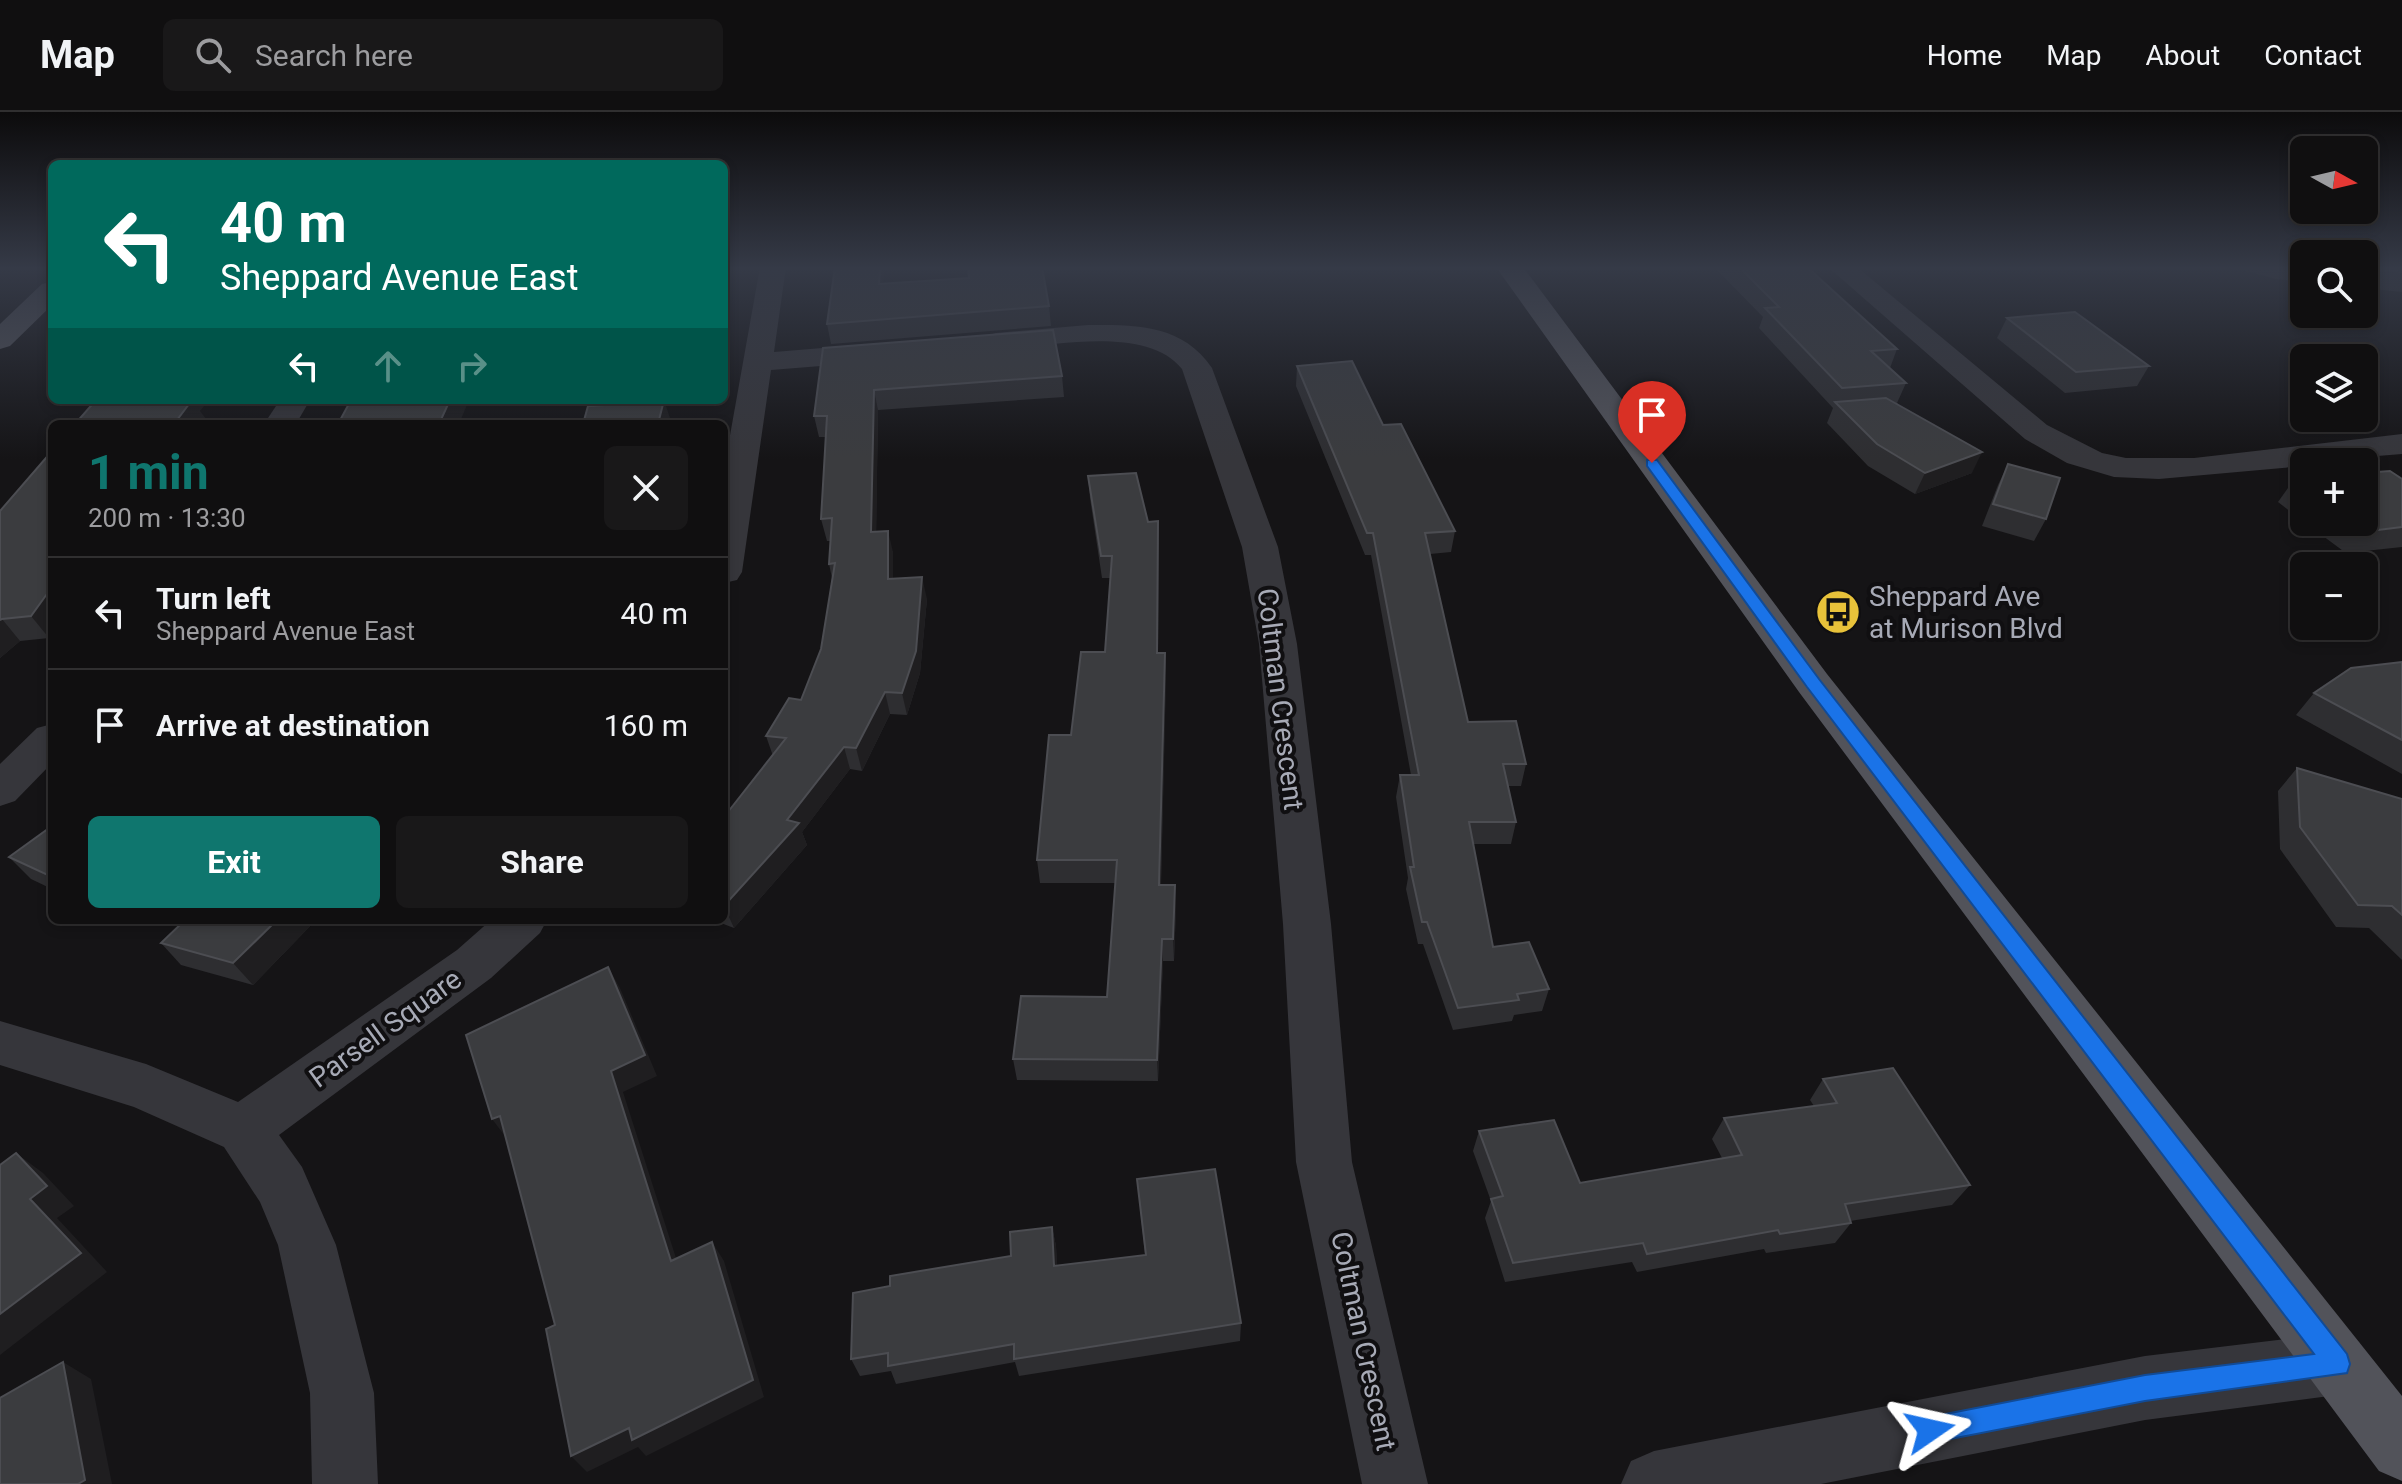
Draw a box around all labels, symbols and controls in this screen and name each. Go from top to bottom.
search box [163,19,723,91]
text: Map [40,33,115,77]
icon: search [191,33,235,77]
text: Search here [255,38,413,73]
text: Home [1927,39,2002,72]
text: Map [2046,39,2102,72]
text: About [2146,39,2220,72]
text: Contact [2264,39,2362,72]
north arrow [2290,136,2378,224]
map controls [2290,136,2378,640]
text: 40 m [220,190,347,256]
icon: left [88,192,192,296]
button: search [2290,240,2378,328]
text: Sheppard Avenue East [220,257,578,299]
icon: left [282,344,326,388]
icon: ahead [366,344,410,388]
icon: right [450,344,494,388]
button: layers [2290,344,2378,432]
pin [1618,381,1686,463]
icon: arrive [1630,393,1674,437]
text: 1 min [88,444,209,501]
button: close [604,446,688,530]
button: + [2290,448,2378,536]
text: 200 m · 13:30 [88,503,246,533]
button: − [2290,552,2378,640]
place label: Sheppard Ave at Murison Blvd [1869,580,2063,645]
text: Turn left [156,581,271,616]
street label: Coltman Crescent [1251,586,1310,812]
bus stop icon: Sheppard Ave at Murison Blvd [1814,588,1862,636]
icon: left [88,591,132,635]
text: 40 m [621,596,688,631]
text: Sheppard Avenue East [156,616,415,646]
icon: arrive [88,703,132,747]
text: Arrive at destination [156,708,430,743]
text: 160 m [604,708,688,743]
button: Exit [88,816,380,908]
button: Share [396,816,688,908]
street label: Parsell Square [303,962,468,1094]
street label: Coltman Crescent [1324,1228,1403,1454]
position arrow [1888,1388,1972,1472]

